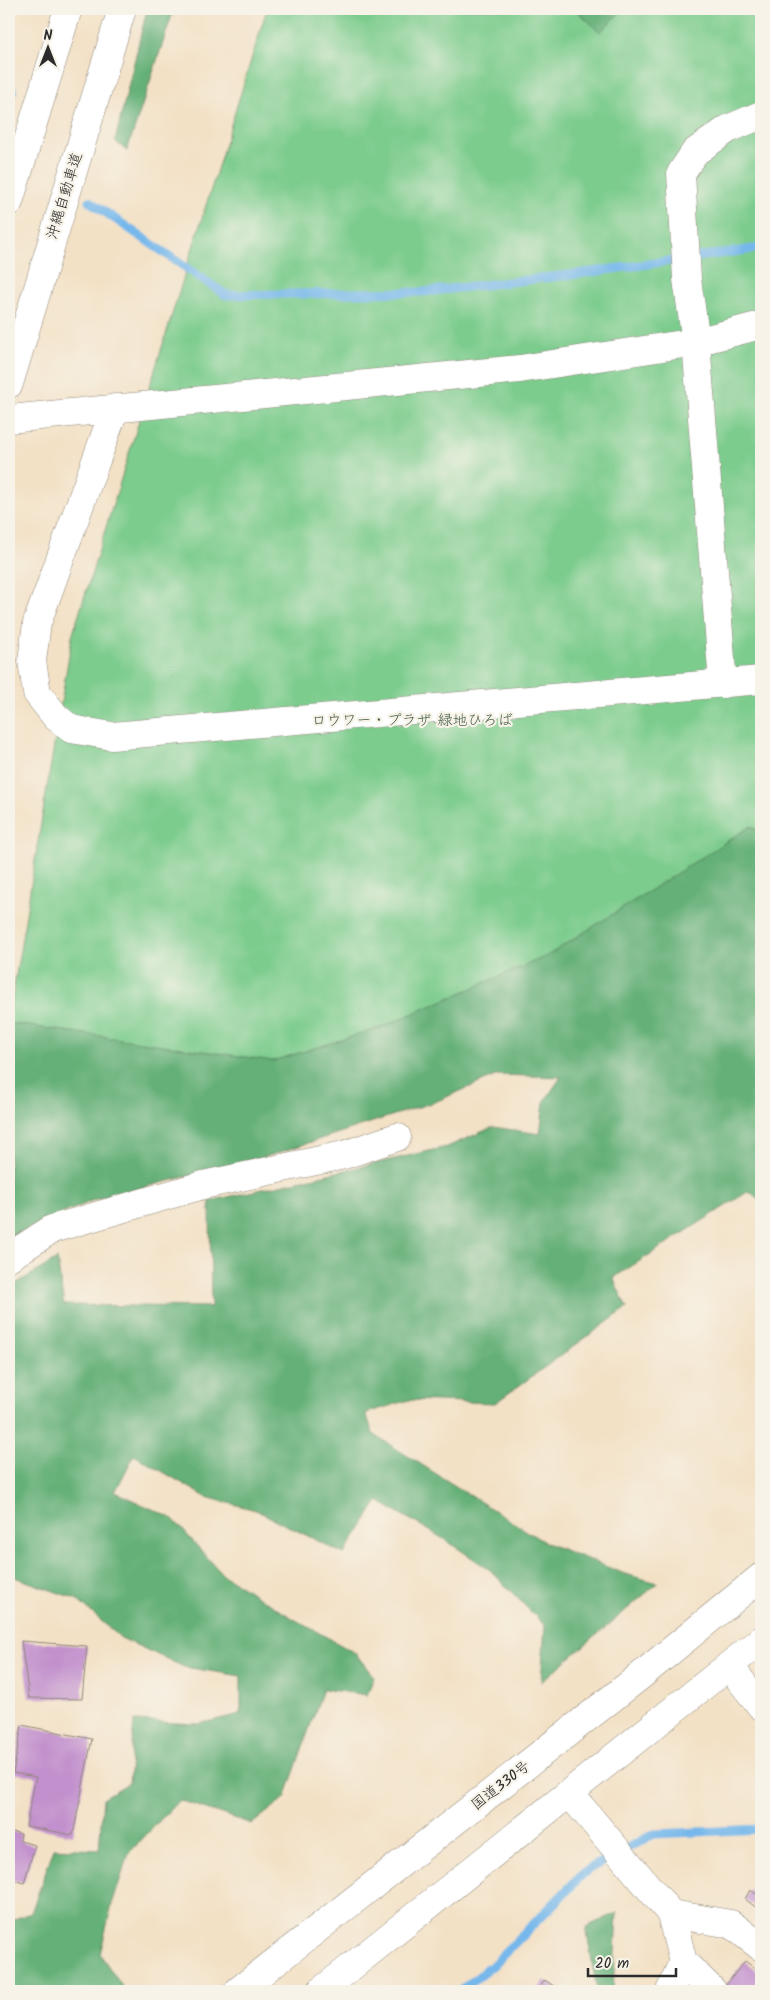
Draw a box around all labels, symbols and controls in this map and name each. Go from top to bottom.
north arrow [22,22,72,72]
text: N [44,25,53,47]
street label: 沖縄自動車道 [40,149,90,243]
park label: ロウワー・プラザ 緑地ひろば [311,709,513,733]
street label: 国道330号 [466,1755,536,1817]
scale bar [588,1945,675,1977]
text: 20 m [595,1952,629,1976]

